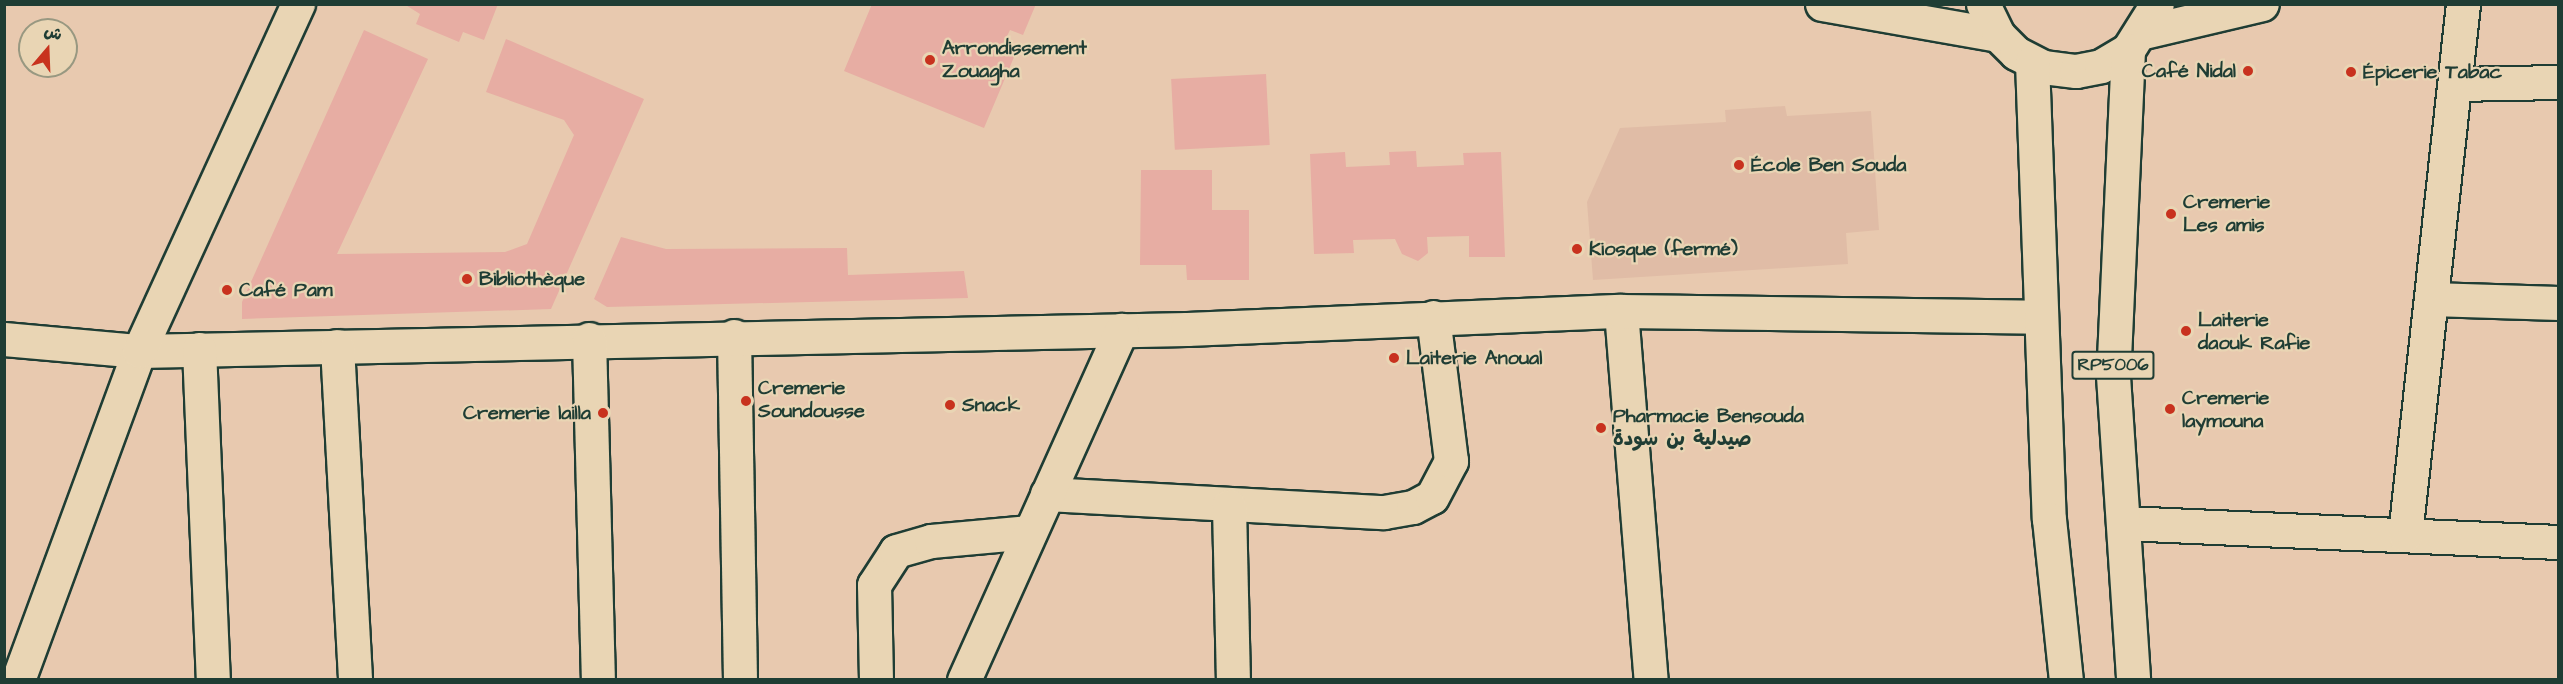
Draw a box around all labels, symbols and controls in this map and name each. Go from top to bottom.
north arrow [18,18,78,78]
text: ش [41,20,65,46]
place label: Arrondissement Zouagha [942,36,1087,83]
marker: Arrondissement Zouagha [923,53,937,67]
place label: Café Nidal [2142,59,2236,83]
place label: Épicerie Tabac [2363,60,2502,84]
marker: Café Nidal [2241,64,2255,78]
marker: Épicerie Tabac [2344,65,2358,79]
place label: École Ben Souda [1751,153,1906,177]
marker: École Ben Souda [1732,158,1746,172]
place label: Cremerie Les amis [2183,190,2270,237]
marker: Cremerie Les amis [2164,207,2178,221]
place label: Kiosque (fermé) [1589,237,1738,261]
marker: Kiosque (fermé) [1570,242,1584,256]
place label: Bibliothèque [479,267,585,291]
marker: Bibliothèque [460,272,474,286]
place label: Café Pam [239,278,333,302]
marker: Café Pam [220,283,234,297]
place label: Laiterie daouk Rafie [2198,308,2310,355]
marker: Laiterie daouk Rafie [2179,324,2193,338]
place label: Laiterie Anoual [1406,346,1542,370]
road number: RP5006 [2071,350,2155,380]
marker: Laiterie Anoual [1387,351,1401,365]
place label: Cremerie Soundousse [758,377,865,424]
place label: Cremerie laymouna [2182,386,2269,433]
place label: Snack [962,393,1020,417]
marker: Cremerie Soundousse [739,394,753,408]
marker: Snack [943,398,957,412]
place label: Cremerie lailla [463,401,591,425]
marker: Cremerie laymouna [2163,402,2177,416]
place label: Pharmacie Bensouda صيدلية بن سودة [1613,404,1804,451]
marker: Cremerie lailla [596,406,610,420]
marker: Pharmacie Bensouda صيدلية بن سودة [1594,421,1608,435]

